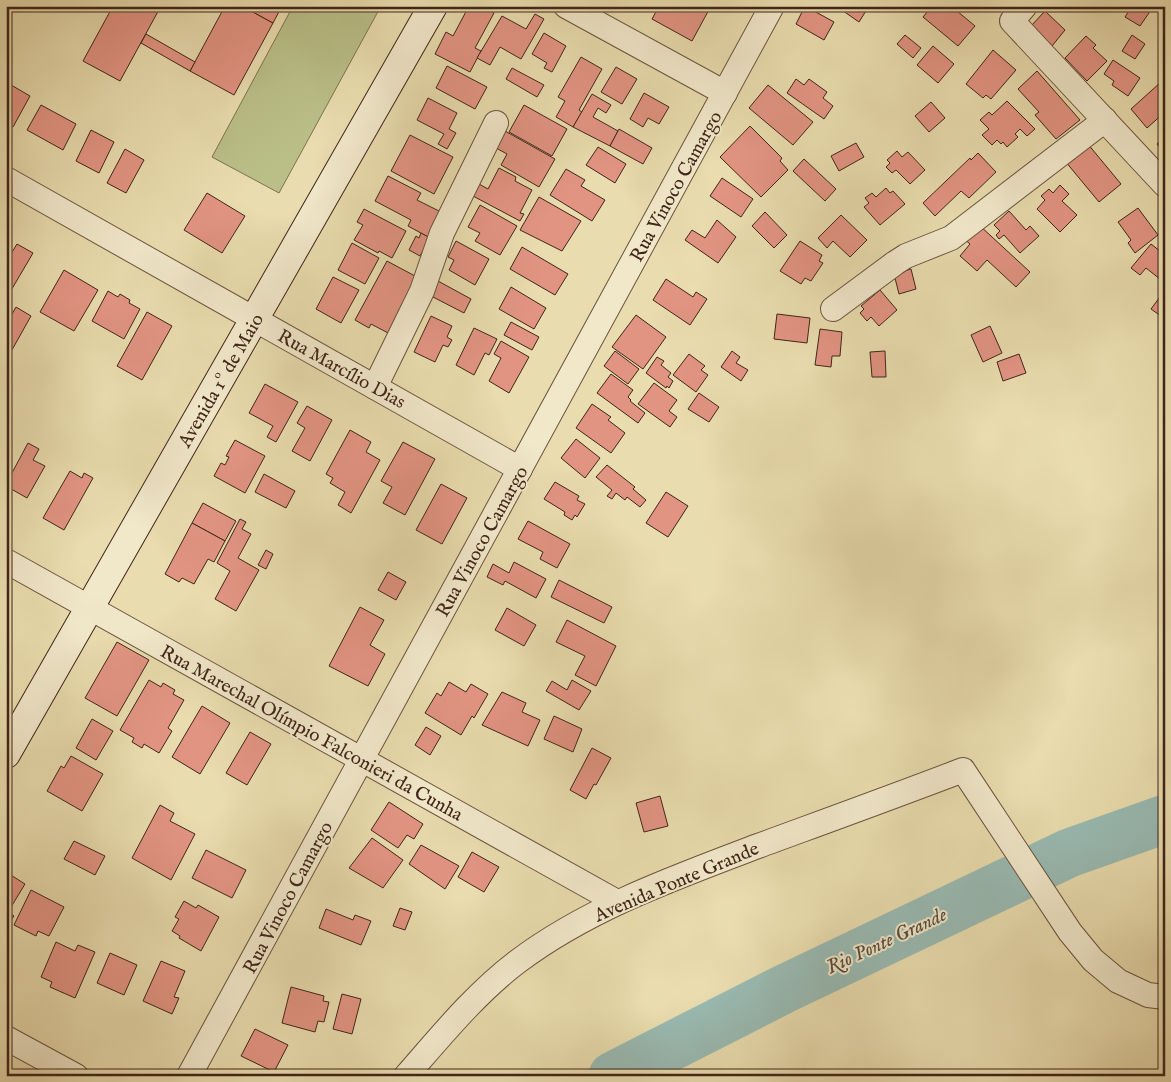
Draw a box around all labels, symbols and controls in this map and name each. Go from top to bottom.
street label: Rua Vinoco Camargo [625,107,728,267]
street label: Avenida 1º de Maio [173,310,270,453]
street label: Rua Marcílio Dias [273,325,409,415]
street label: Rua Vinoco Camargo [431,462,534,622]
street label: Rua Marechal Olímpio Falconieri da Cunha [155,640,467,828]
street label: Rua Vinoco Camargo [238,818,339,978]
street label: Avenida Ponte Grande [590,837,763,929]
water label: Rio Ponte Grande [822,902,951,980]

